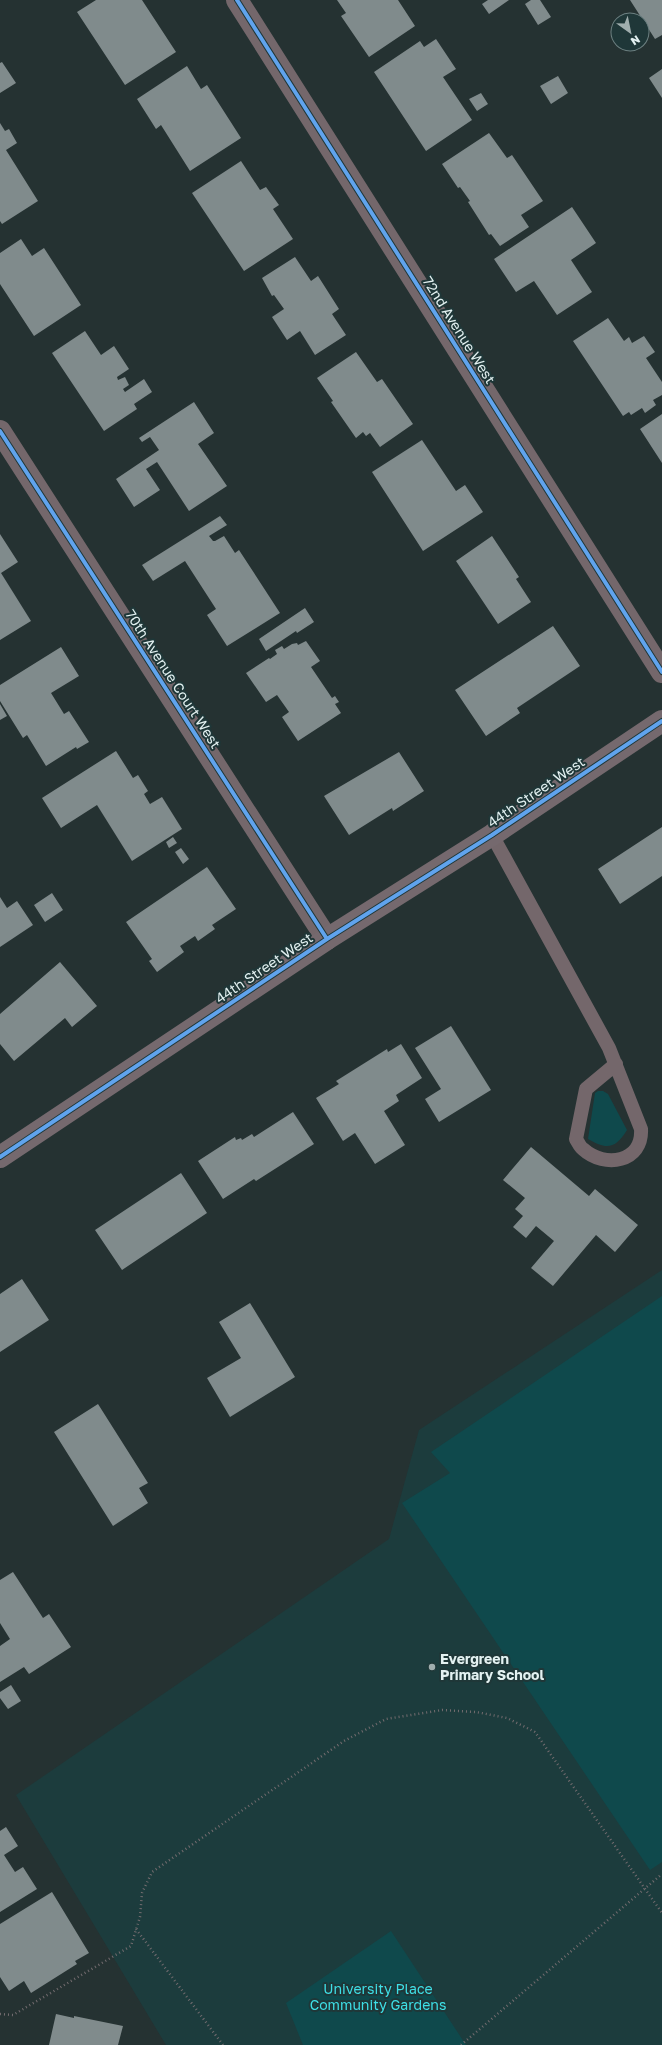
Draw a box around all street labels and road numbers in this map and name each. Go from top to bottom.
street label: 72nd Avenue West [420,273,499,386]
street label: 70th Avenue Court West [122,606,225,751]
street label: 44th Street West [484,753,588,830]
street label: 44th Street West [212,929,316,1006]

